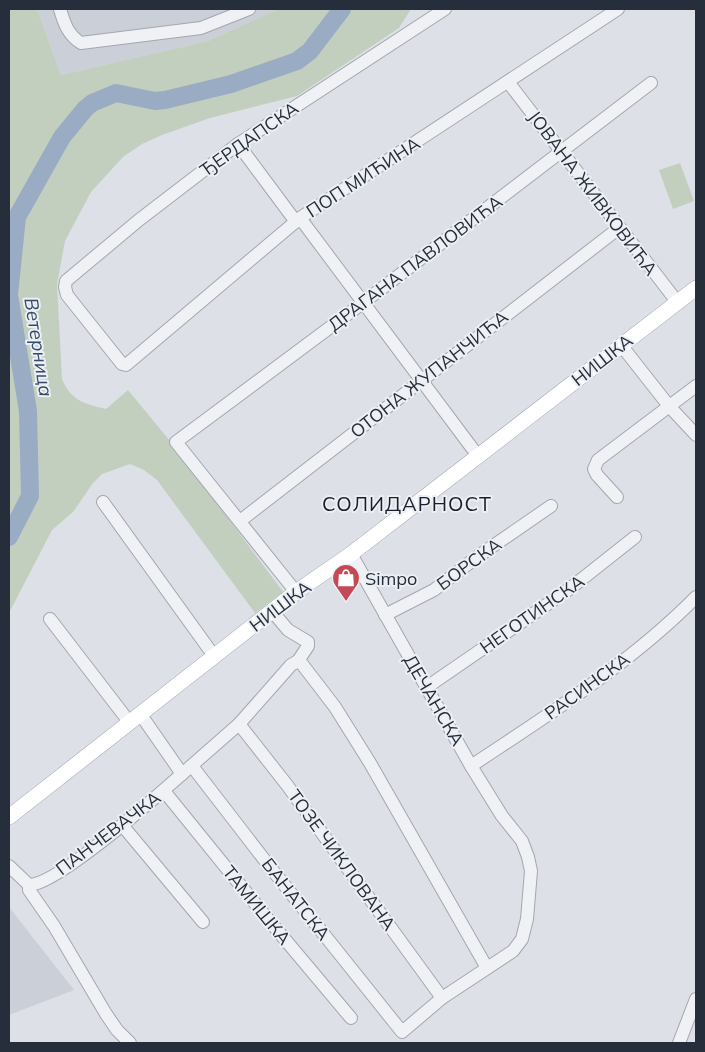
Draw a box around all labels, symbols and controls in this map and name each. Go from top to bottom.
street label: ЂЕРДАПСКА [195,97,303,181]
street label: ЈОВАНА ЖИВКОВИЋА [523,106,663,280]
street label: ПОП МИЋИНА [302,132,424,222]
street label: ДРАГАНА ПАВЛОВИЋА [323,190,507,336]
water label: Ветерница [19,296,59,398]
street label: ОТОНА ЖУПАНЧИЋА [345,305,513,443]
street label: НИШКА [567,329,637,391]
district label: СОЛИДАРНОСТ [322,491,492,516]
street label: БОРСКА [432,533,506,595]
shop icon: Simpo [331,563,361,602]
place label: Simpo [365,567,417,590]
street label: НЕГОТИНСКА [475,569,589,659]
street label: НИШКА [245,575,315,637]
street label: РАСИНСКА [540,647,634,725]
street label: ДЕЧАНСКА [399,650,469,750]
street label: ТОЗЕ ЧИКЛОВАНА [283,785,401,935]
street label: ПАНЧЕВАЧКА [51,786,165,880]
street label: БАНАТСКА [257,853,335,945]
street label: ТАМИШКА [218,861,296,949]

